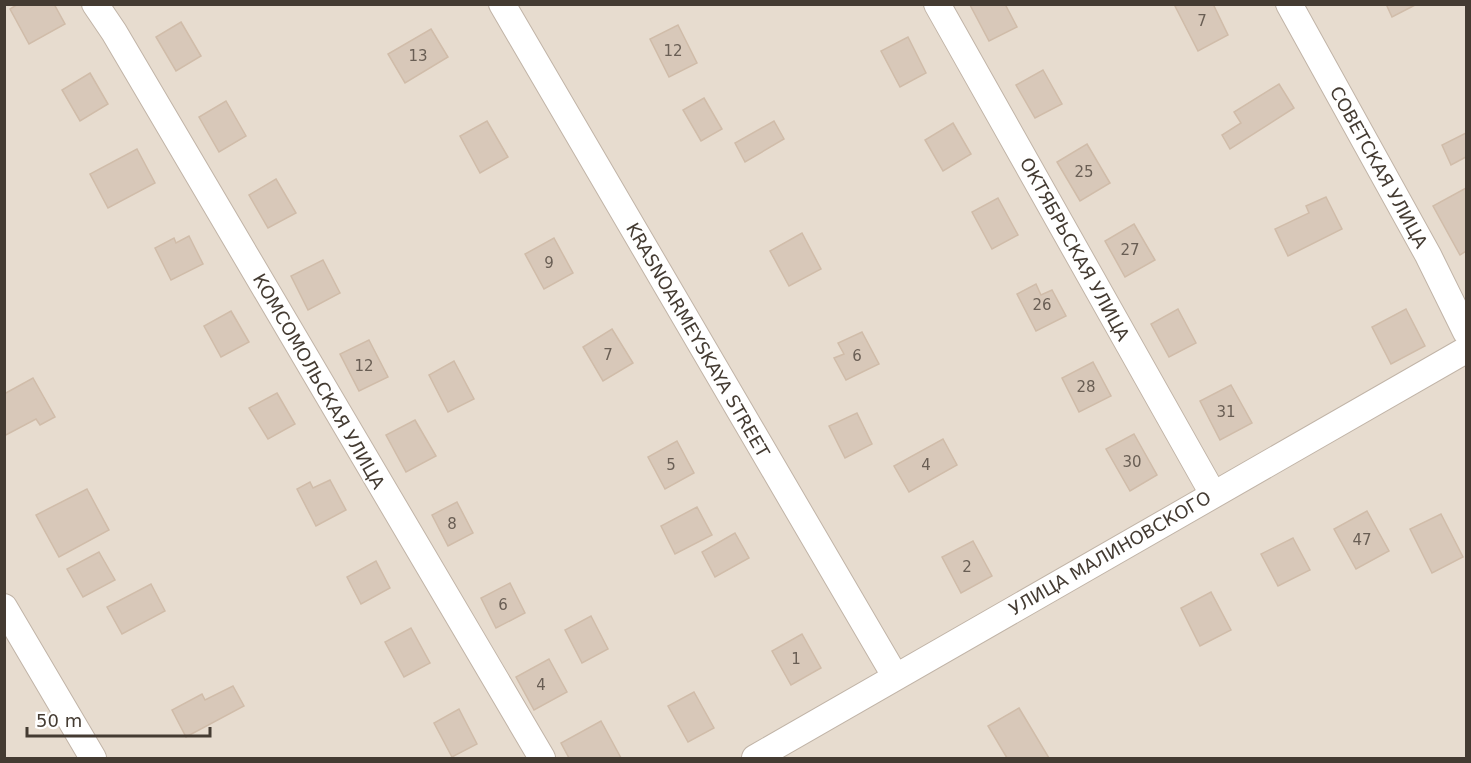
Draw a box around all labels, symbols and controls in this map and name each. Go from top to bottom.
house number: 7 [1197,12,1207,30]
house number: 12 [663,42,683,60]
house number: 13 [408,47,428,65]
street label: СОВЕТСКАЯ УЛИЦА [1326,82,1433,252]
street label: ОКТЯБРЬСКАЯ УЛИЦА [1016,154,1134,345]
house number: 25 [1074,163,1094,181]
street label: KRASNOARMEYSKAYA STREET [622,219,774,462]
house number: 27 [1120,241,1140,259]
house number: 9 [544,254,554,272]
street label: КОМСОМОЛЬСКАЯ УЛИЦА [249,270,390,493]
house number: 26 [1032,296,1052,314]
house number: 7 [603,346,613,364]
house number: 6 [852,347,862,365]
house number: 12 [354,357,374,375]
house number: 28 [1076,378,1096,396]
house number: 31 [1216,403,1236,421]
house number: 30 [1122,453,1142,471]
house number: 5 [666,456,676,474]
house number: 4 [921,456,931,474]
street label: УЛИЦА МАЛИНОВСКОГО [1005,487,1215,619]
house number: 8 [447,515,457,533]
house number: 47 [1352,531,1372,549]
house number: 2 [962,558,972,576]
house number: 6 [498,596,508,614]
house number: 1 [791,650,801,668]
house number: 4 [536,676,546,694]
scale bar [27,700,210,738]
text: 50 m [36,710,82,731]

